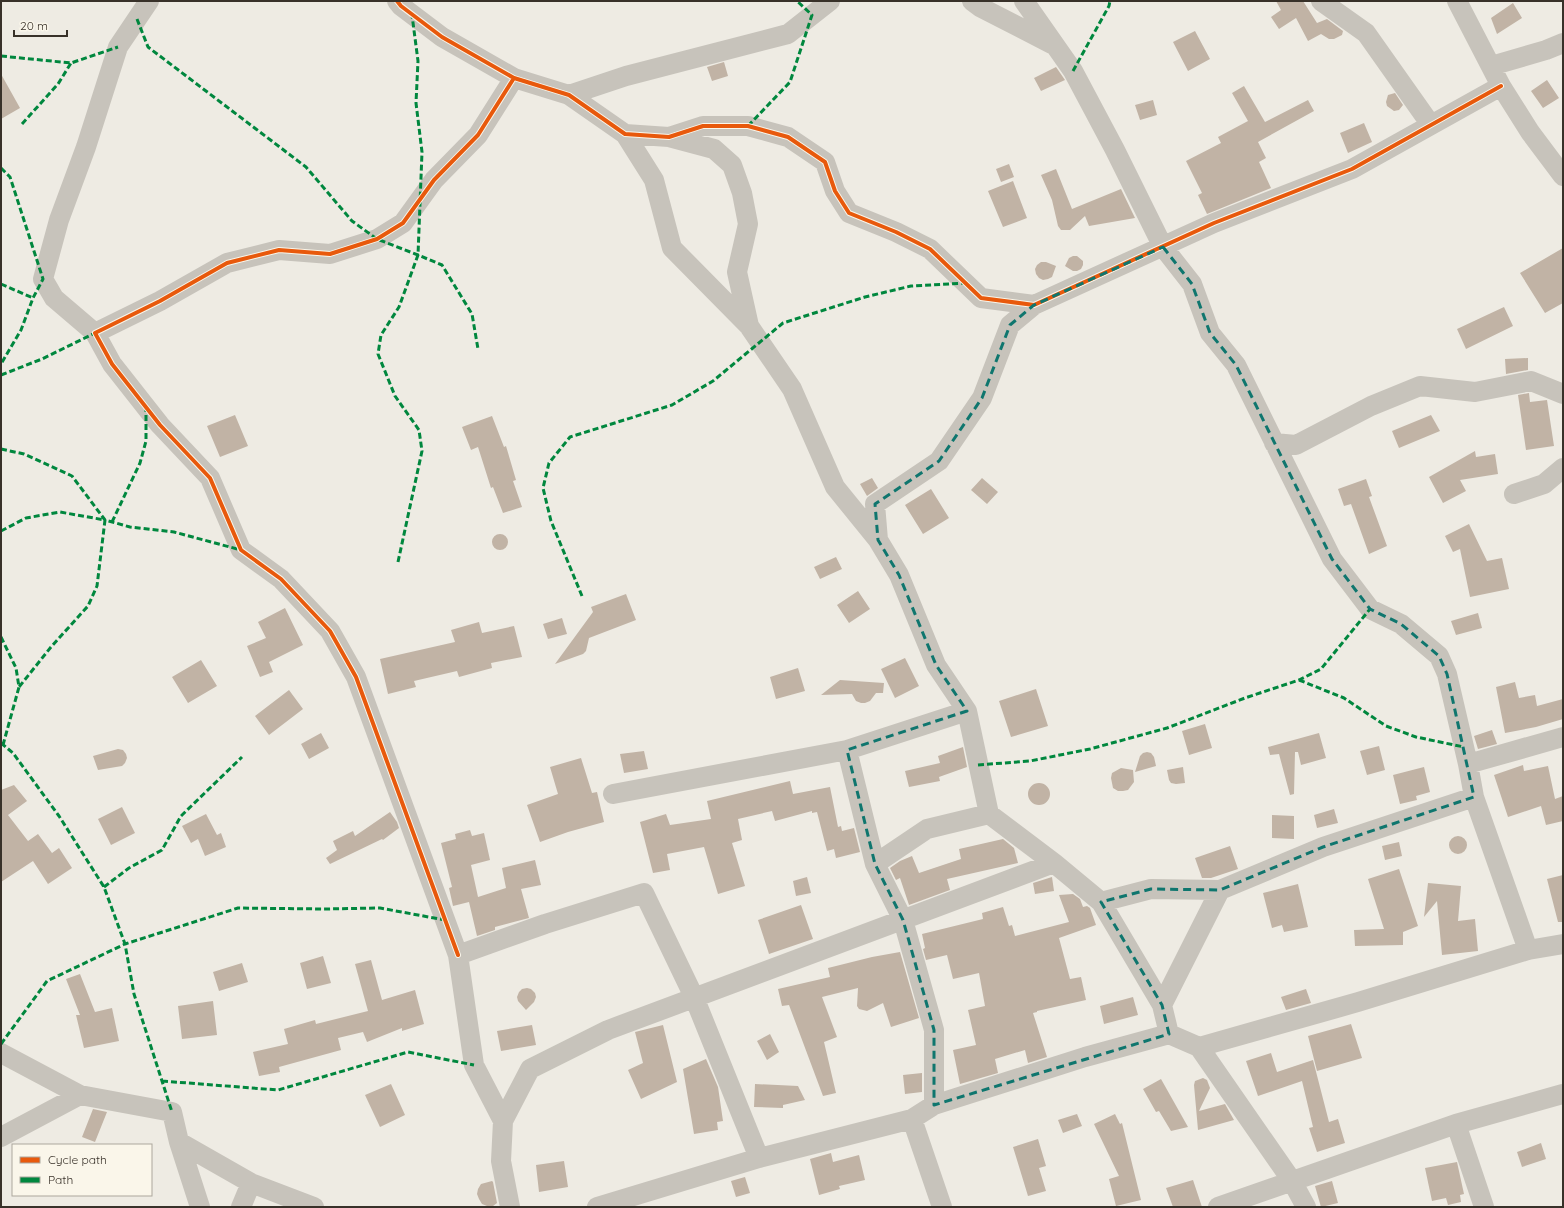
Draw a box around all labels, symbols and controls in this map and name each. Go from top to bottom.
scale bar [14,12,67,38]
text: 20 m [20,18,48,33]
legend [12,1144,152,1196]
text: Cycle path [48,1152,107,1167]
text: Path [48,1172,73,1187]

